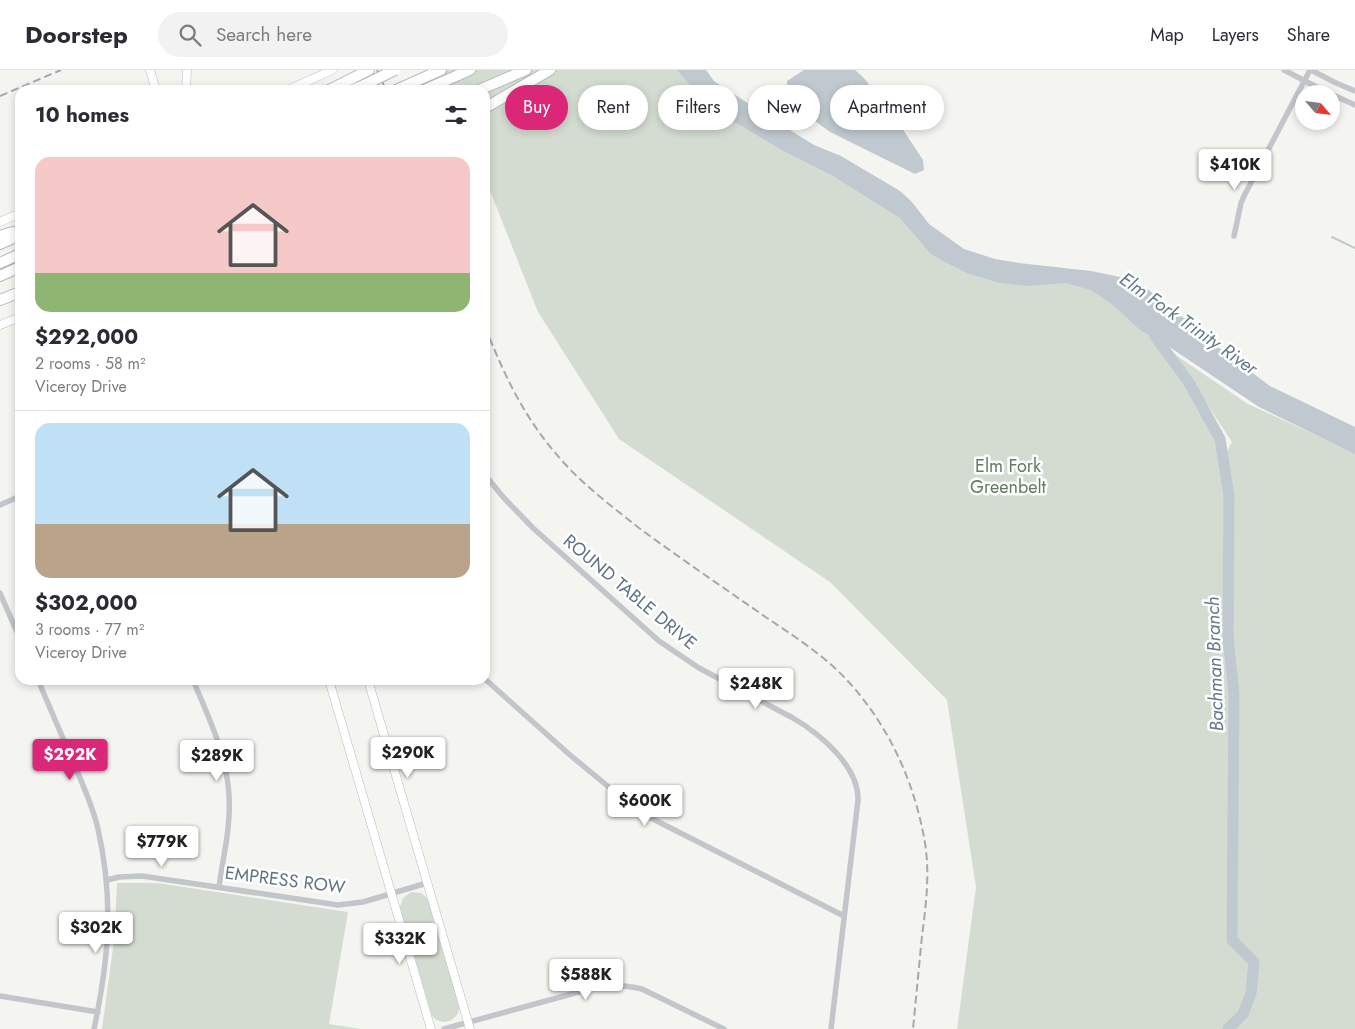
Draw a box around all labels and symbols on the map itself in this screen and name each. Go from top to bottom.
north arrow [1295,85,1340,130]
pin: $410K [1200,148,1270,191]
water label: Elm Fork Trinity River [1114,266,1265,382]
park label: Elm Fork Greenbelt [970,453,1047,500]
street label: ROUND TABLE DRIVE [557,528,703,656]
water label: Bachman Branch [1199,596,1230,732]
pin: $248K [721,668,791,710]
pin: $290K [373,736,443,779]
pin: $292K [35,738,105,781]
pin: $289K [182,740,252,782]
pin: $600K [610,784,680,827]
pin: $779K [127,826,197,868]
street label: EMPRESS ROW [223,860,347,900]
pin: $302K [61,912,131,954]
pin: $332K [365,922,435,965]
pin: $588K [551,958,621,1001]

